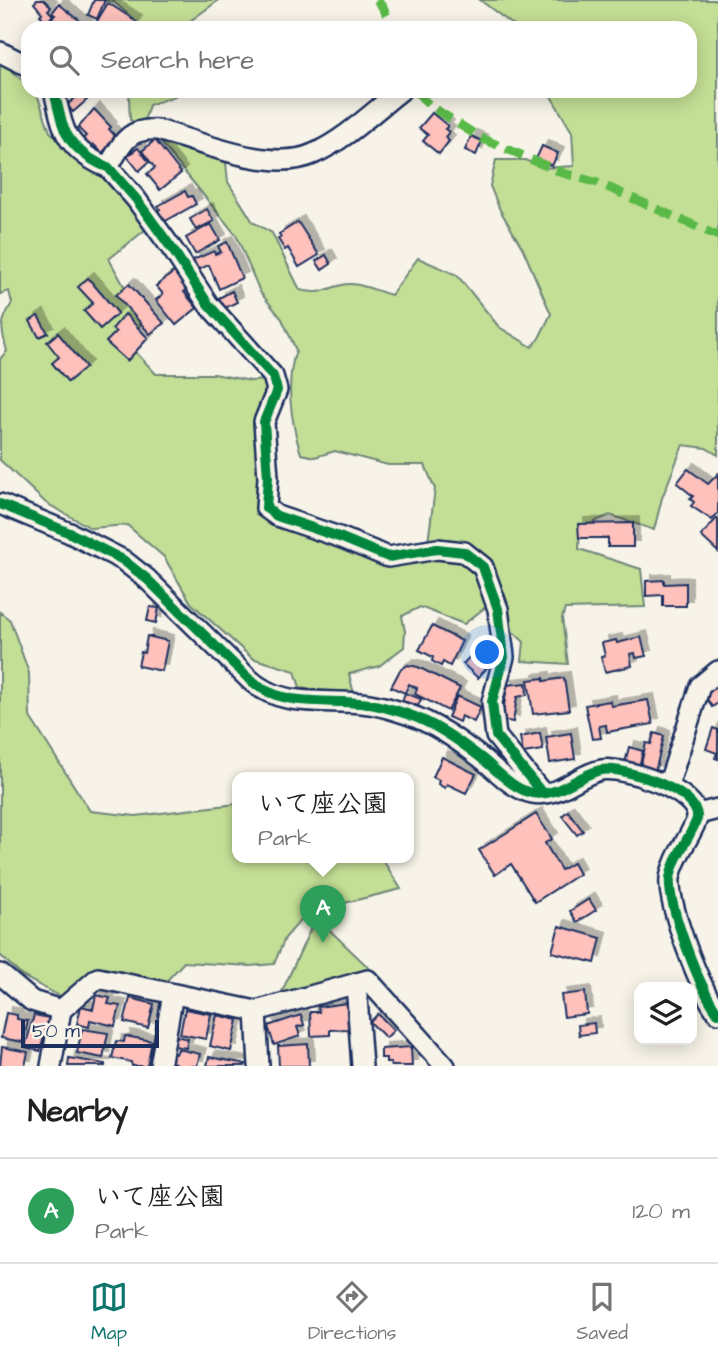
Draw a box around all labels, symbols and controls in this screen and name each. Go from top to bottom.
search box [21,21,697,98]
icon: search [45,41,83,79]
text: Search here [101,42,254,78]
your location [470,635,504,669]
popup [232,772,414,863]
text: いて座公園 [258,786,388,822]
text: Park [258,822,311,854]
pin: A [300,885,346,943]
map controls [634,982,697,1045]
button: layers [634,982,697,1045]
scale bar [21,1017,159,1049]
text: 50 m [32,1018,80,1045]
text: Nearby [28,1091,128,1133]
text: いて座公園 [95,1179,225,1215]
text: A [44,1195,58,1227]
text: 120 m [632,1195,690,1227]
text: Park [95,1215,148,1247]
tab: Map [90,1278,128,1347]
tab: Directions [308,1278,396,1347]
tab: Saved [576,1278,628,1347]

